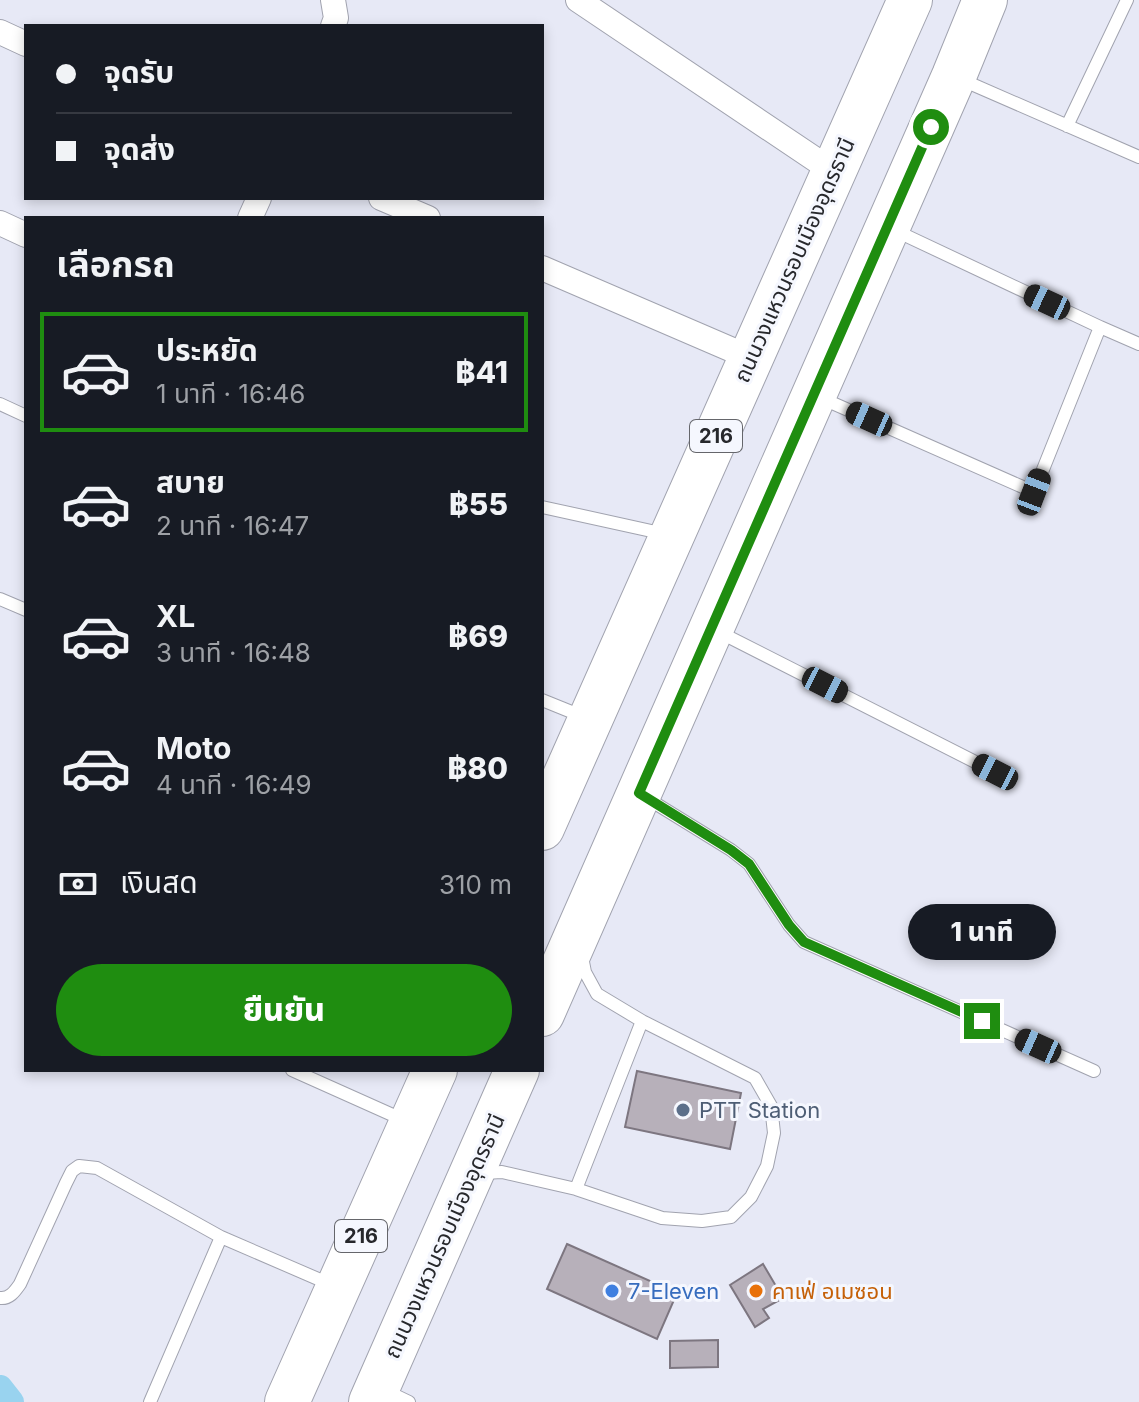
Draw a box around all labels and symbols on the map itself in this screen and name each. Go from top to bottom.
route start [913,109,949,145]
street label: ถนนวงแหวนรอบเมืองอุดรธานี [728,134,861,387]
car [1020,281,1074,323]
car [842,398,896,440]
road number: 216 [690,420,742,452]
car [1014,465,1054,519]
car [798,663,852,707]
car [968,750,1022,794]
callout: 1 นาที [908,905,1056,961]
route end [964,1003,1000,1039]
car [1011,1025,1065,1067]
place label: PTT Station [699,1097,820,1123]
marker: PTT Station [674,1101,692,1119]
street label: ถนนวงแหวนรอบเมืองอุดรธานี [378,1110,511,1363]
road number: 216 [335,1220,387,1252]
place label: 7-Eleven [628,1278,719,1304]
place label: คาเฟ่ อเมซอน [772,1278,893,1304]
marker: 7-Eleven [603,1282,621,1300]
marker: คาเฟ่ อเมซอน [747,1282,765,1300]

